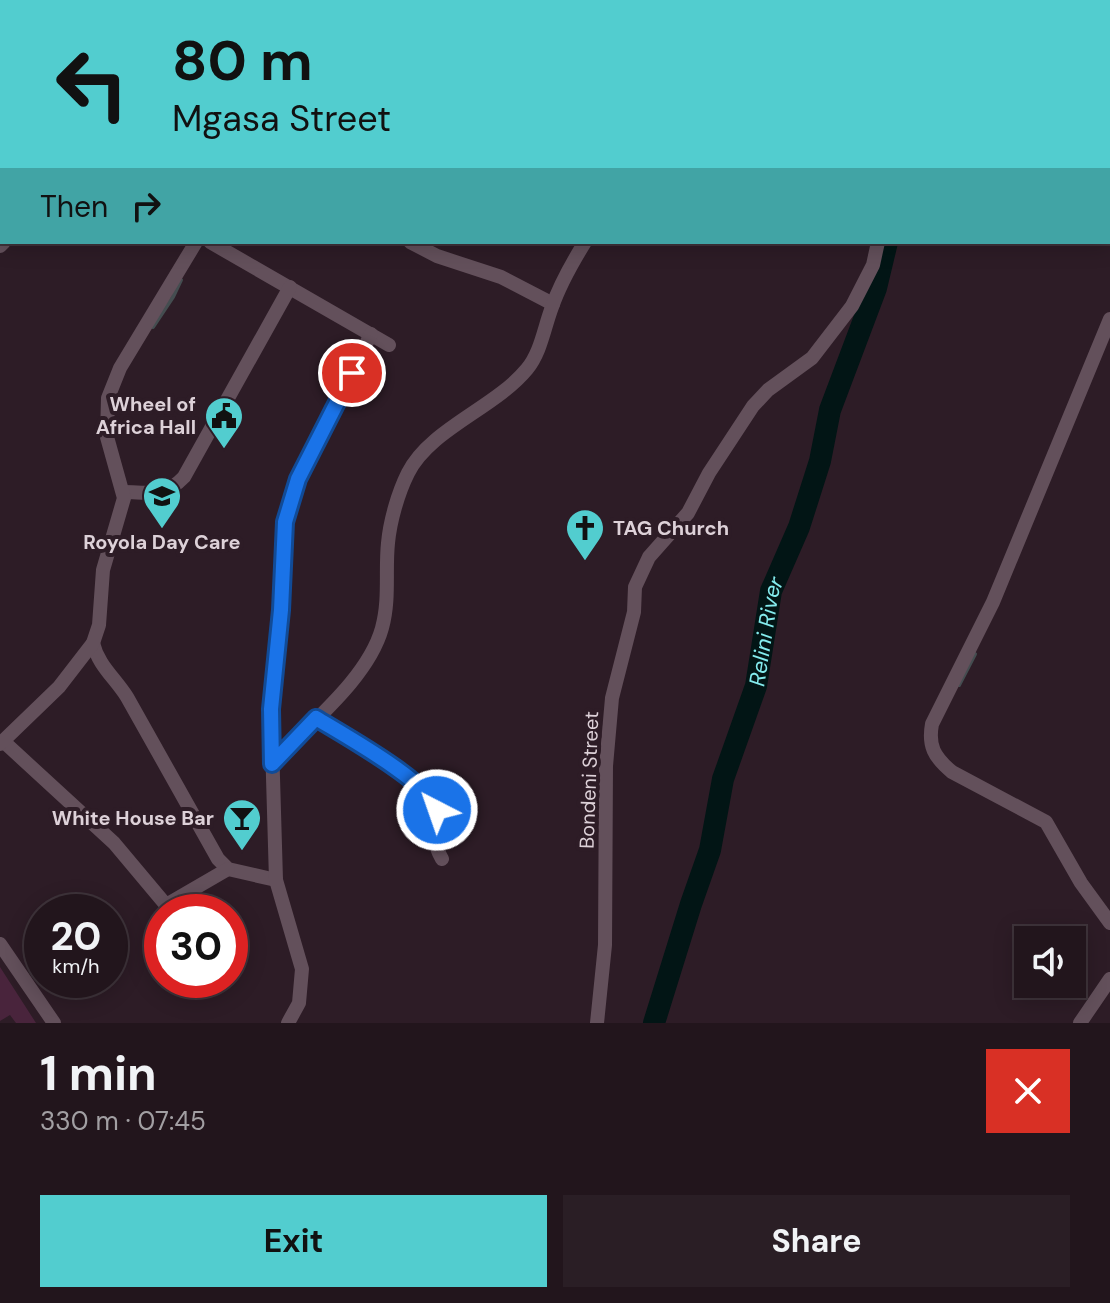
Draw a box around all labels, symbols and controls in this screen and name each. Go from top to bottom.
text: 80 m [172,24,313,97]
icon: left [40,32,144,136]
text: Mgasa Street [172,95,391,142]
icon: right [124,184,168,228]
text: Then [40,187,108,226]
pin [318,339,386,407]
icon: arrive [330,351,374,395]
place label: Wheel of Africa Hall [96,391,196,440]
public building icon: Wheel of Africa Hall [203,395,245,450]
school or university icon: Royola Day Care [141,475,183,530]
church icon: TAG Church [564,507,606,562]
place label: TAG Church [613,515,729,541]
place label: Royola Day Care [83,529,241,555]
water label: Relini River [742,572,791,688]
street label: Bondeni Street [574,711,604,849]
position arrow [395,768,479,852]
bar icon: White House Bar [221,797,263,852]
place label: White House Bar [52,805,214,831]
speed limit sign: 30 [144,894,248,998]
text: 20 [50,910,102,962]
map controls [1014,926,1086,998]
button: sound [1014,926,1086,998]
text: km/h [52,953,100,979]
text: 1 min [40,1042,157,1105]
button: close [986,1049,1070,1133]
text: 330 m · 07:45 [40,1104,206,1138]
button: Exit [40,1195,547,1287]
button: Share [563,1195,1070,1287]

